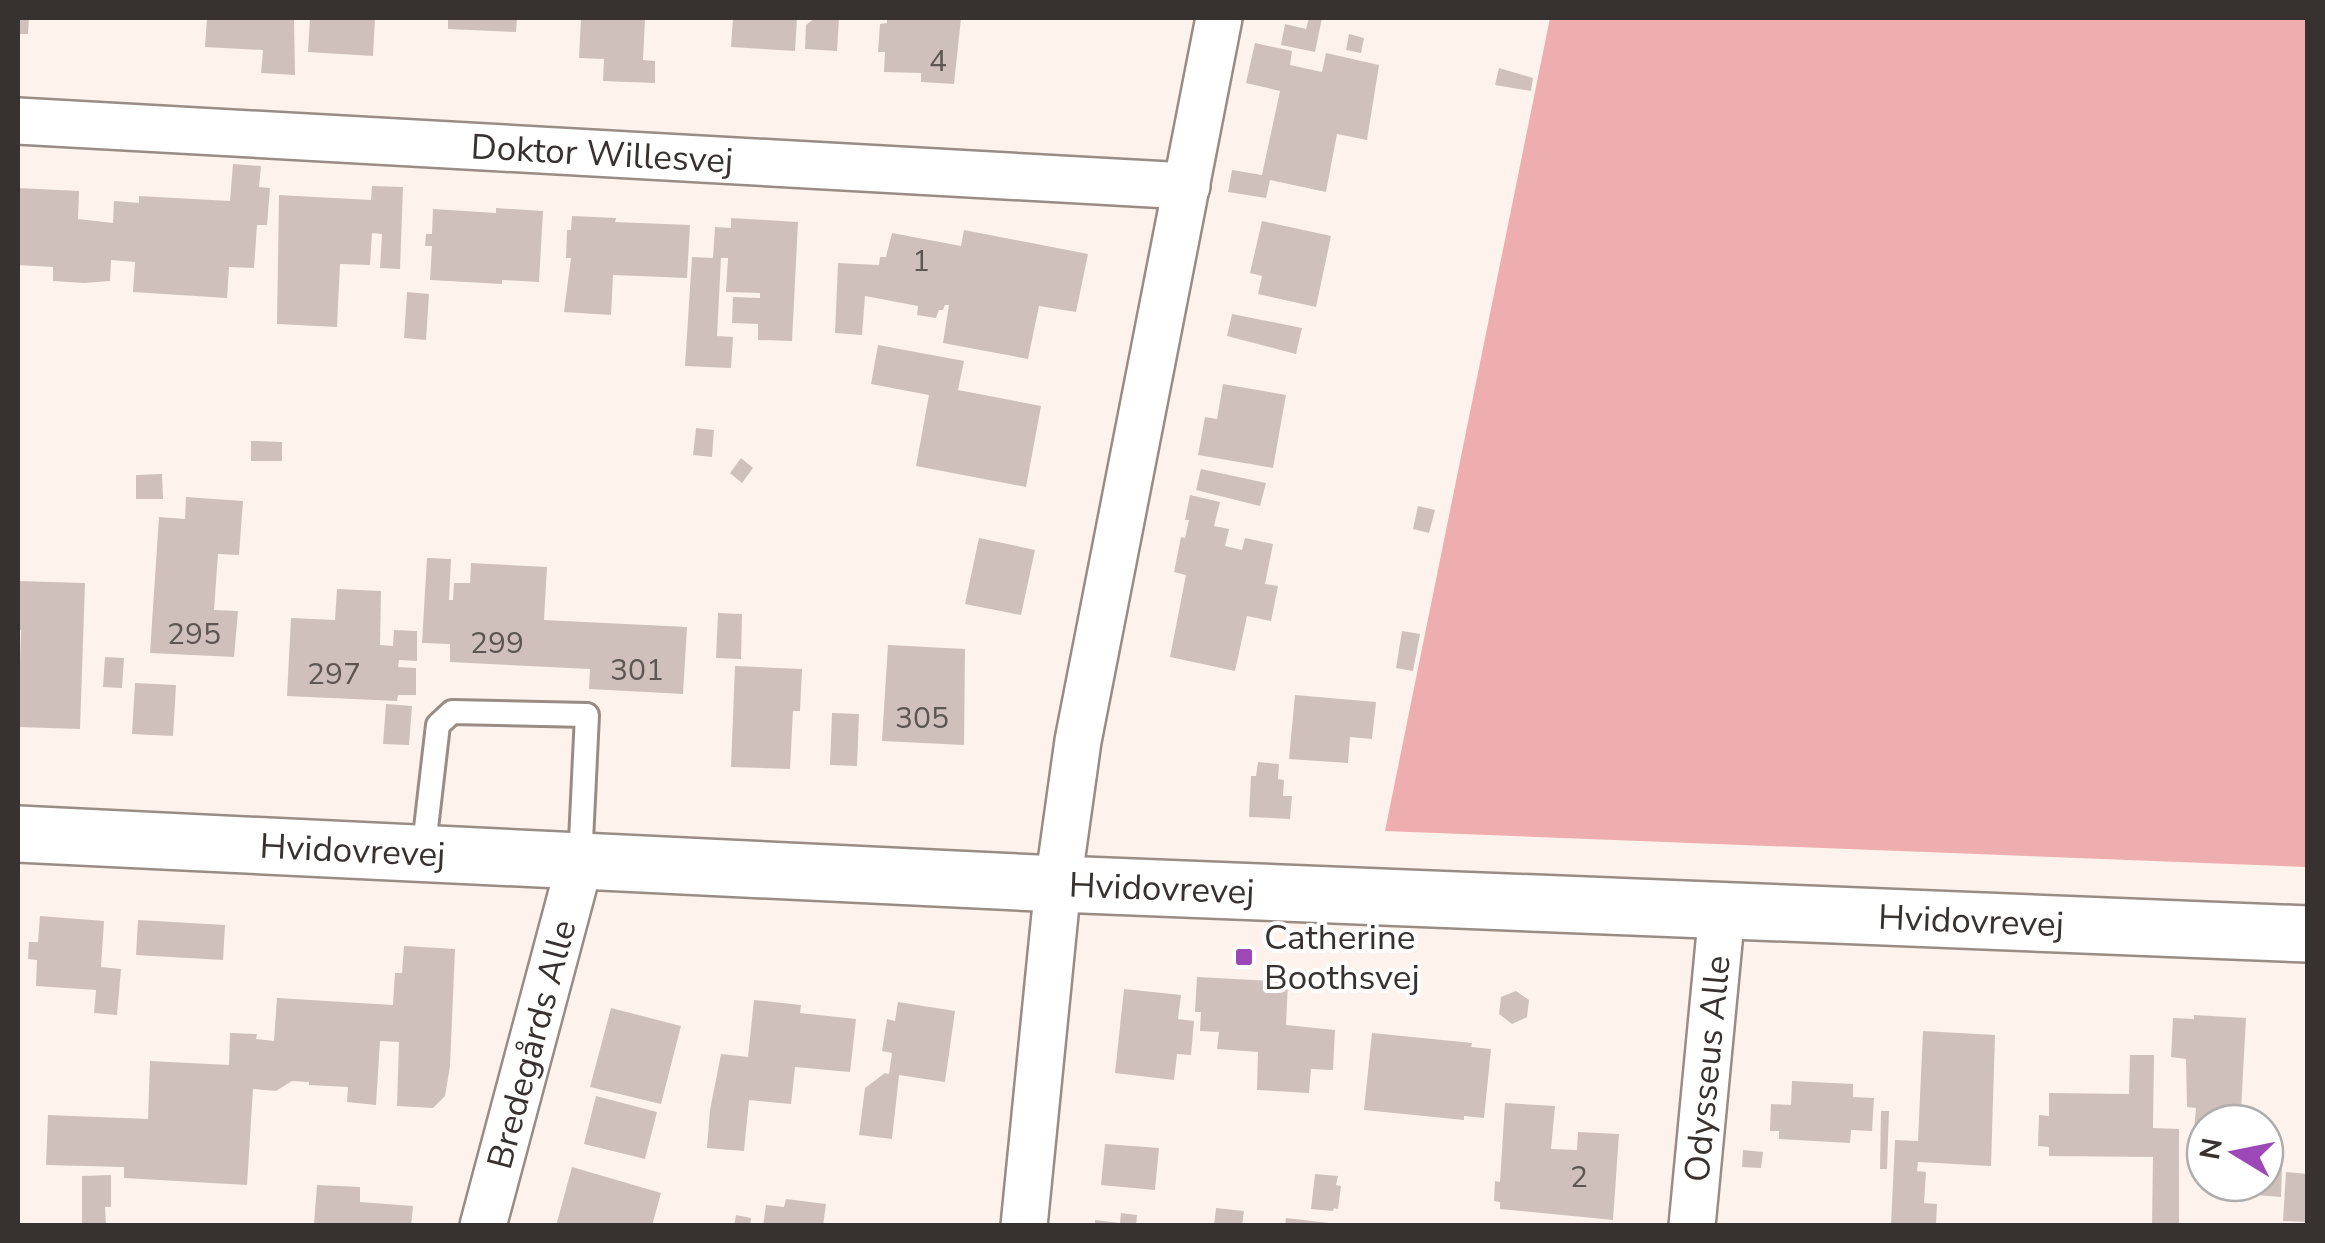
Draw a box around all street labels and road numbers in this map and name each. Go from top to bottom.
street label: Doktor Willesvej [470,123,734,185]
street label: Hvidovrevej [259,823,447,879]
street label: Hvidovrevej [1068,861,1255,916]
street label: Hvidovrevej [1877,894,2065,948]
street label: Bredegårds Alle [476,915,588,1174]
street label: Odysseus Alle [1673,953,1742,1184]

